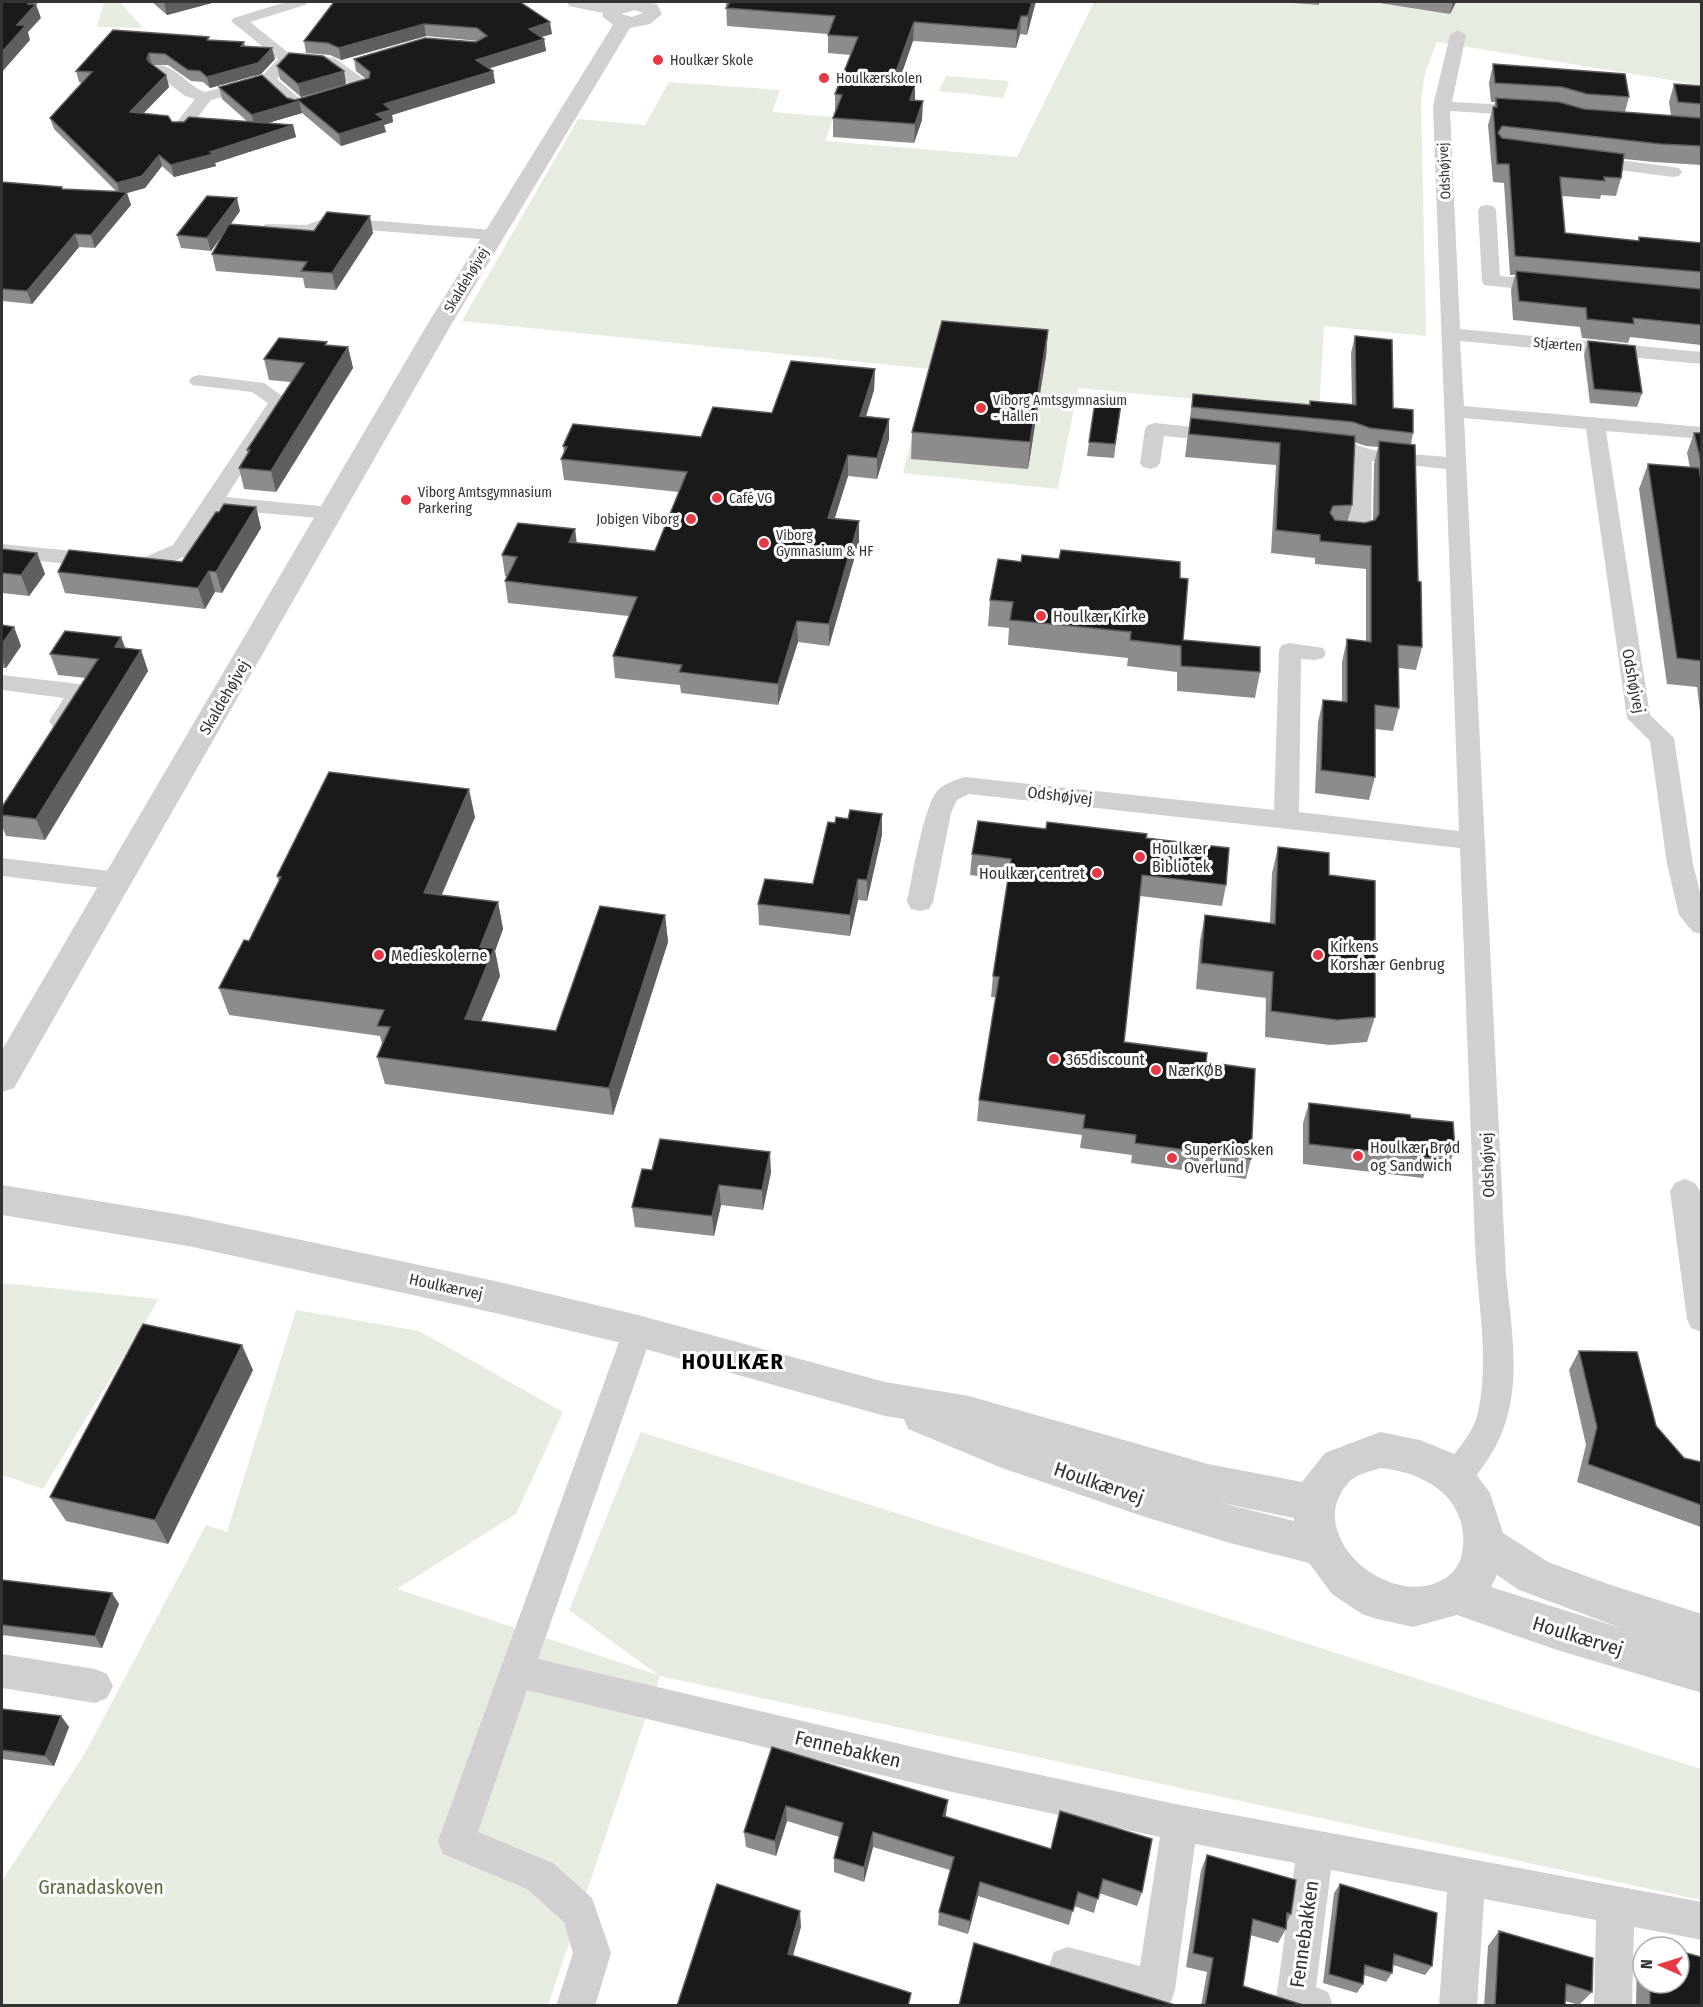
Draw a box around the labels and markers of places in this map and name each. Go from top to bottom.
place label: Houlkær Skole [670,52,753,69]
marker: Houlkær Skole [651,53,665,67]
place label: Houlkærskolen [836,70,922,87]
marker: Houlkærskolen [817,71,831,85]
place label: Viborg Amtsgymnasium - Hallen [993,392,1127,425]
marker: Viborg Amtsgymnasium - Hallen [974,401,988,415]
place label: Viborg Amtsgymnasium Parkering [418,484,552,517]
place label: Café VG [729,490,772,507]
marker: Café VG [710,491,724,505]
marker: Viborg Amtsgymnasium Parkering [399,493,413,507]
place label: Jobigen Viborg [596,511,679,528]
marker: Jobigen Viborg [684,512,698,526]
place label: Viborg Gymnasium & HF [776,527,873,560]
marker: Viborg Gymnasium & HF [757,536,771,550]
place label: Houlkær Kirke [1053,607,1146,626]
marker: Houlkær Kirke [1034,609,1048,623]
place label: Houlkær Bibliotek [1152,839,1211,876]
marker: Houlkær Bibliotek [1133,850,1147,864]
place label: Houlkær centret [979,864,1086,883]
marker: Houlkær centret [1090,866,1104,880]
place label: Kirkens Korshær Genbrug [1330,937,1445,974]
place label: Medieskolerne [391,946,487,965]
marker: Medieskolerne [372,948,386,962]
marker: Kirkens Korshær Genbrug [1311,948,1325,962]
place label: 365discount [1066,1050,1146,1069]
marker: 365discount [1047,1052,1061,1066]
place label: NærKØB [1168,1061,1223,1080]
marker: NærKØB [1149,1063,1163,1077]
place label: Houlkær Brød og Sandwich [1370,1138,1460,1175]
place label: SuperKiosken Overlund [1184,1140,1274,1177]
marker: Houlkær Brød og Sandwich [1351,1149,1365,1163]
marker: SuperKiosken Overlund [1165,1151,1179,1165]

